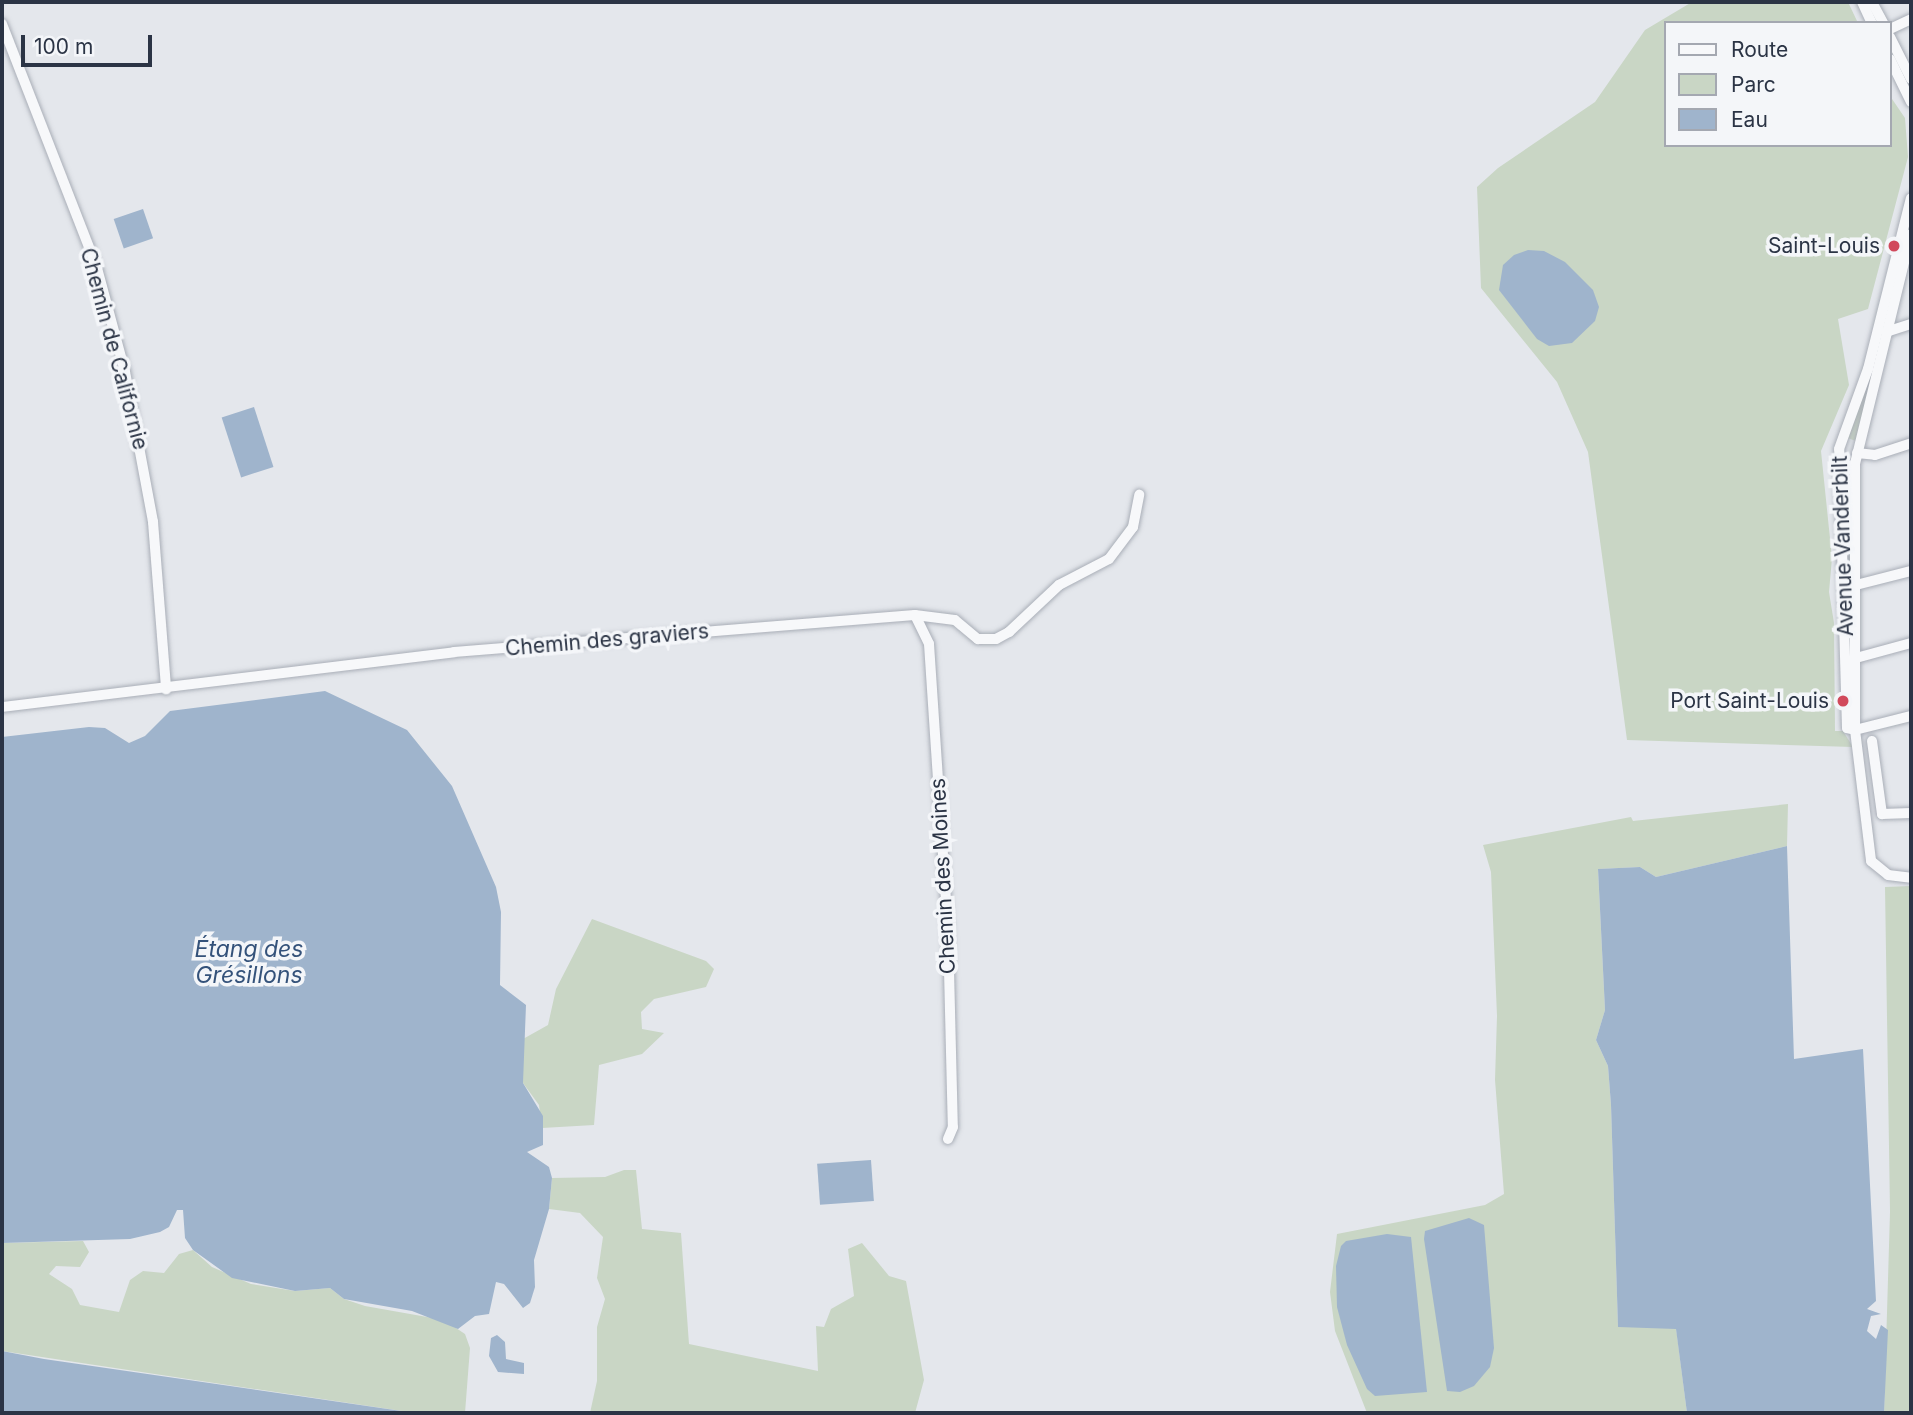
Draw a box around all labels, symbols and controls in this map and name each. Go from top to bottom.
scale bar [24,21,156,65]
legend [1664,21,1892,147]
text: 100 m [34,34,93,59]
text: Route [1731,37,1788,62]
text: Parc [1731,72,1776,97]
text: Eau [1731,107,1768,132]
place label: Saint-Louis [1768,233,1880,259]
marker: Saint-Louis [1886,238,1902,254]
street label: Chemin de Californie [75,245,153,453]
street label: Avenue Vanderbilt [1827,455,1859,637]
street label: Chemin des graviers [504,619,710,661]
place label: Port Saint-Louis [1670,688,1829,714]
marker: Port Saint-Louis [1835,693,1851,709]
street label: Chemin des Moines [925,777,961,975]
water label: Étang des Grésillons [195,935,303,989]

